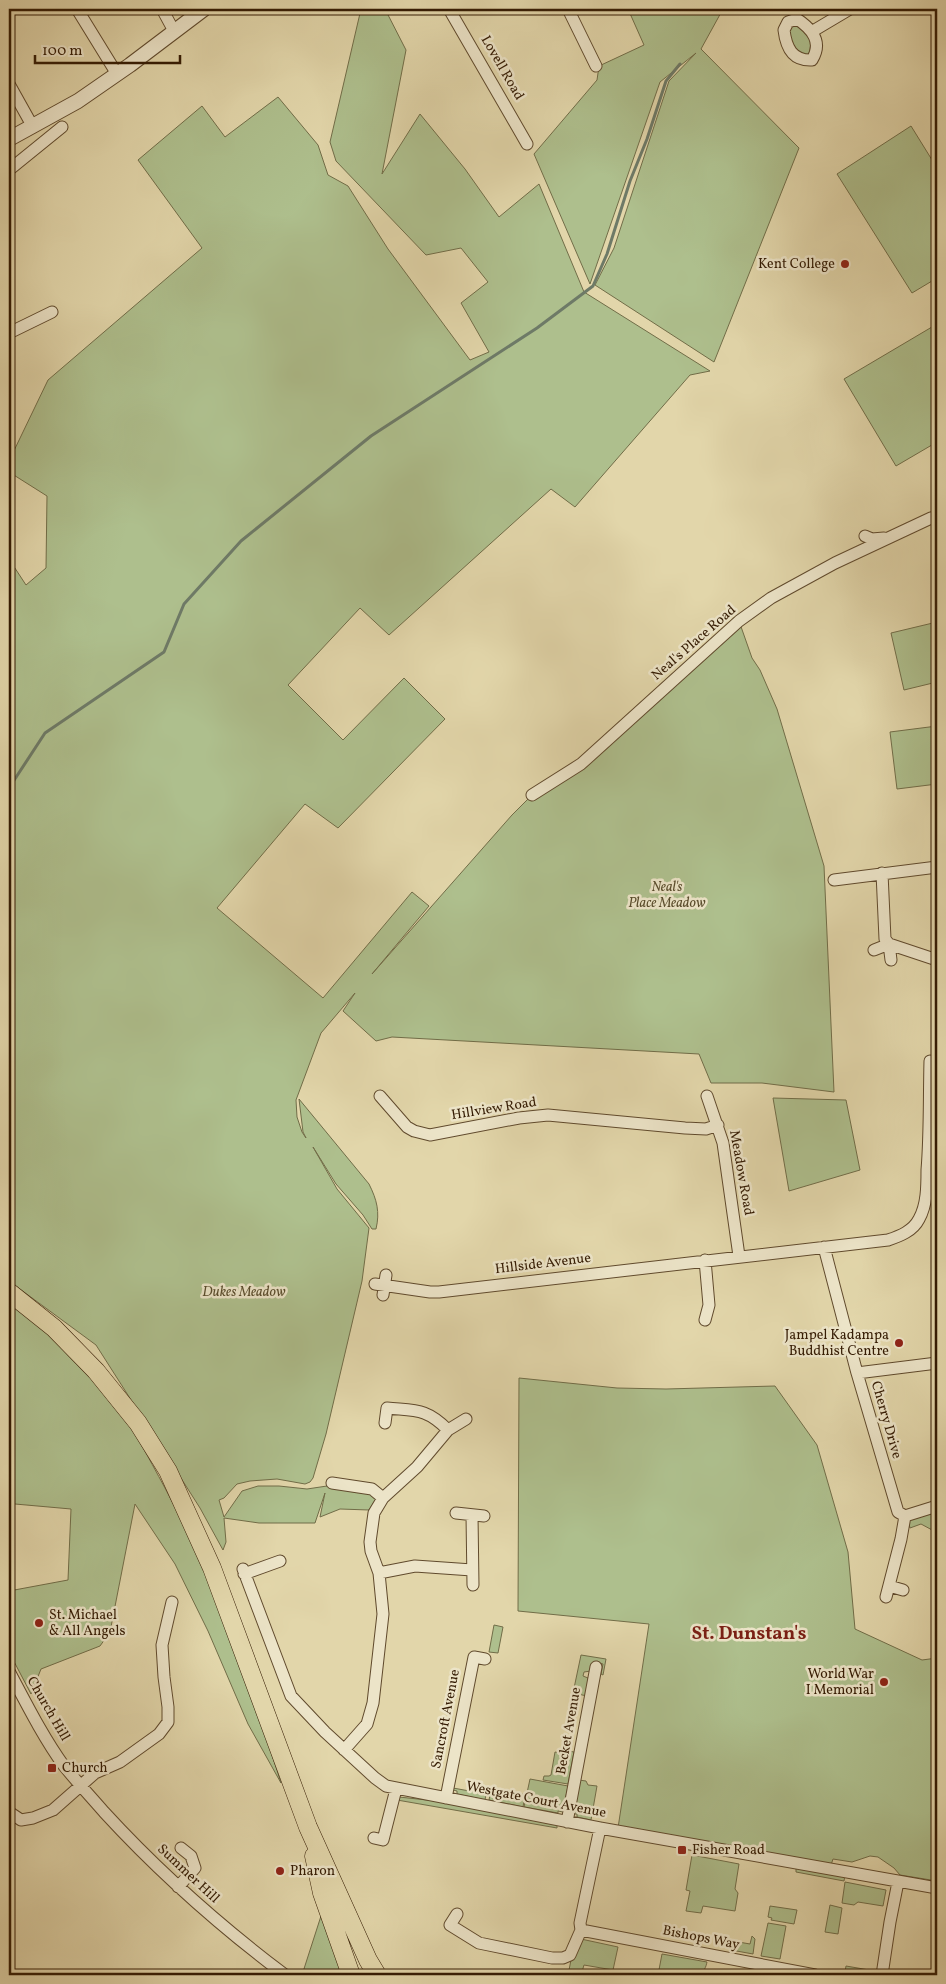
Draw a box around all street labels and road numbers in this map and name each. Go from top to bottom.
street label: Lovell Road [476,32,528,104]
street label: Neal's Place Road [648,601,740,685]
street label: Hillview Road [450,1093,538,1125]
street label: Meadow Road [724,1129,758,1217]
street label: Hillside Avenue [494,1249,592,1279]
street label: Cherry Drive [866,1379,906,1461]
street label: Sancroft Avenue [427,1667,465,1770]
street label: Church Hill [22,1673,74,1745]
street label: Becket Avenue [552,1685,586,1776]
street label: Westgate Court Avenue [464,1777,608,1823]
street label: Summer Hill [153,1840,223,1908]
street label: Bishops Way [661,1921,742,1955]

